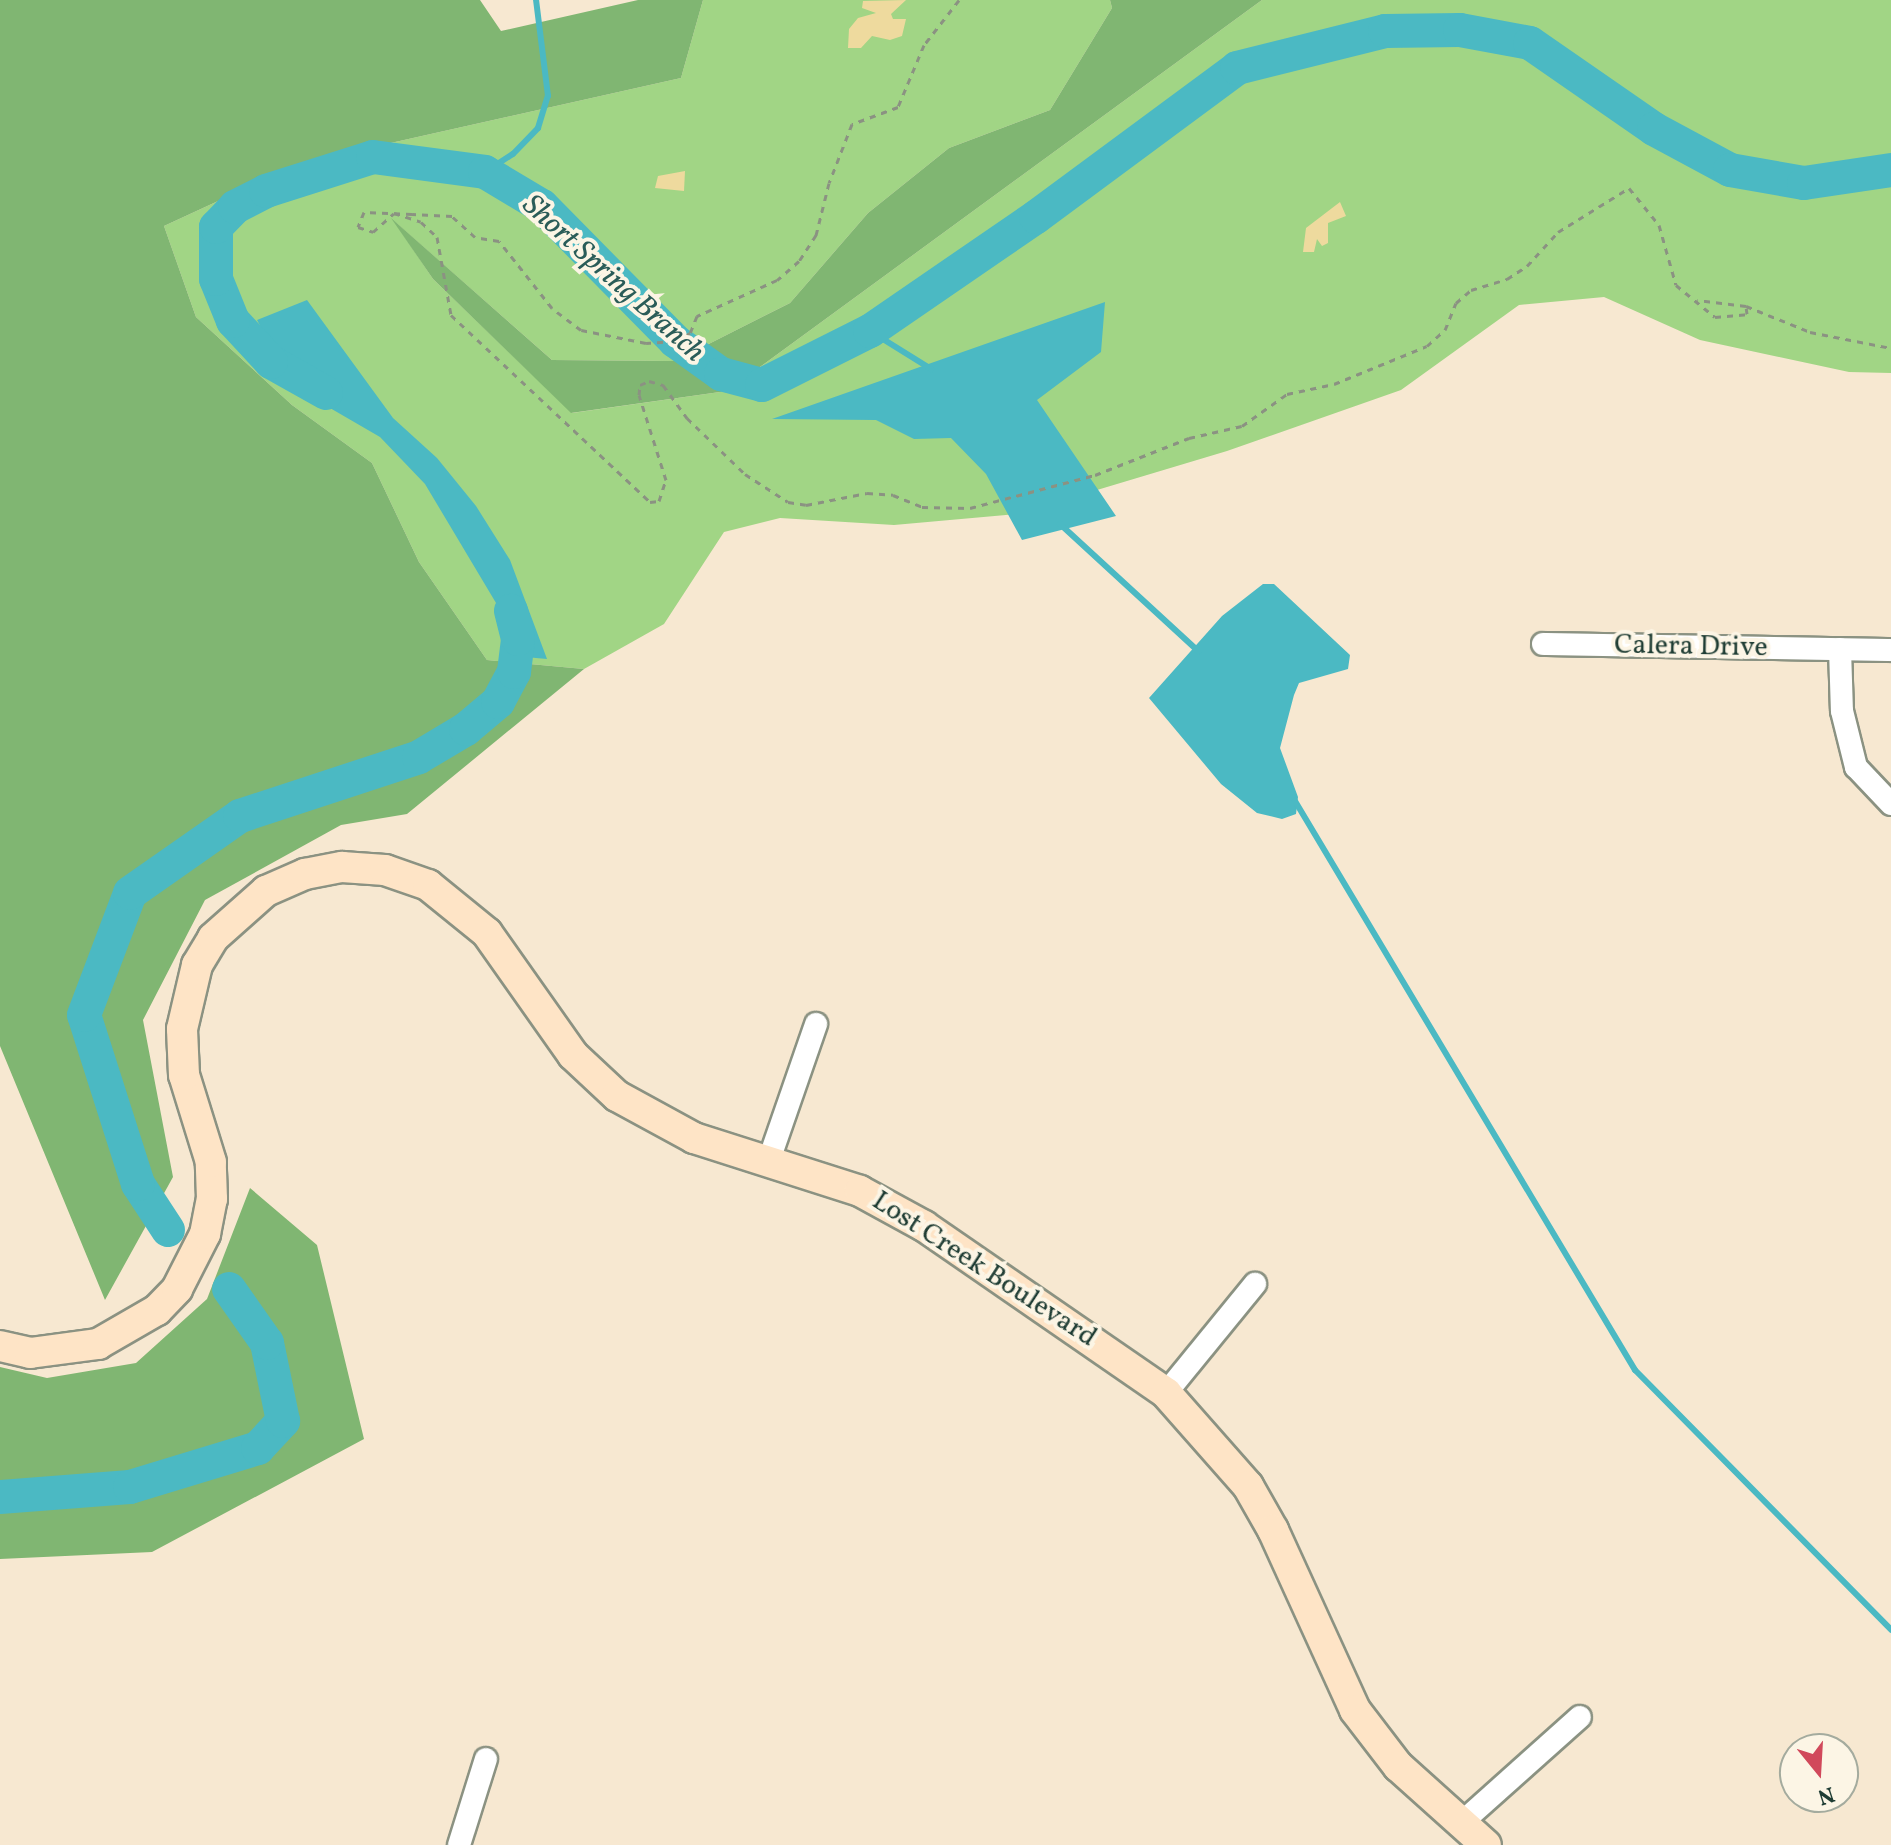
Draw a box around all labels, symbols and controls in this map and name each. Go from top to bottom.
water label: Short Spring Branch [514,188,712,370]
street label: Calera Drive [1614,629,1768,665]
street label: Lost Creek Boulevard [865,1185,1103,1355]
north arrow [1779,1733,1859,1813]
text: N [1814,1777,1838,1812]

